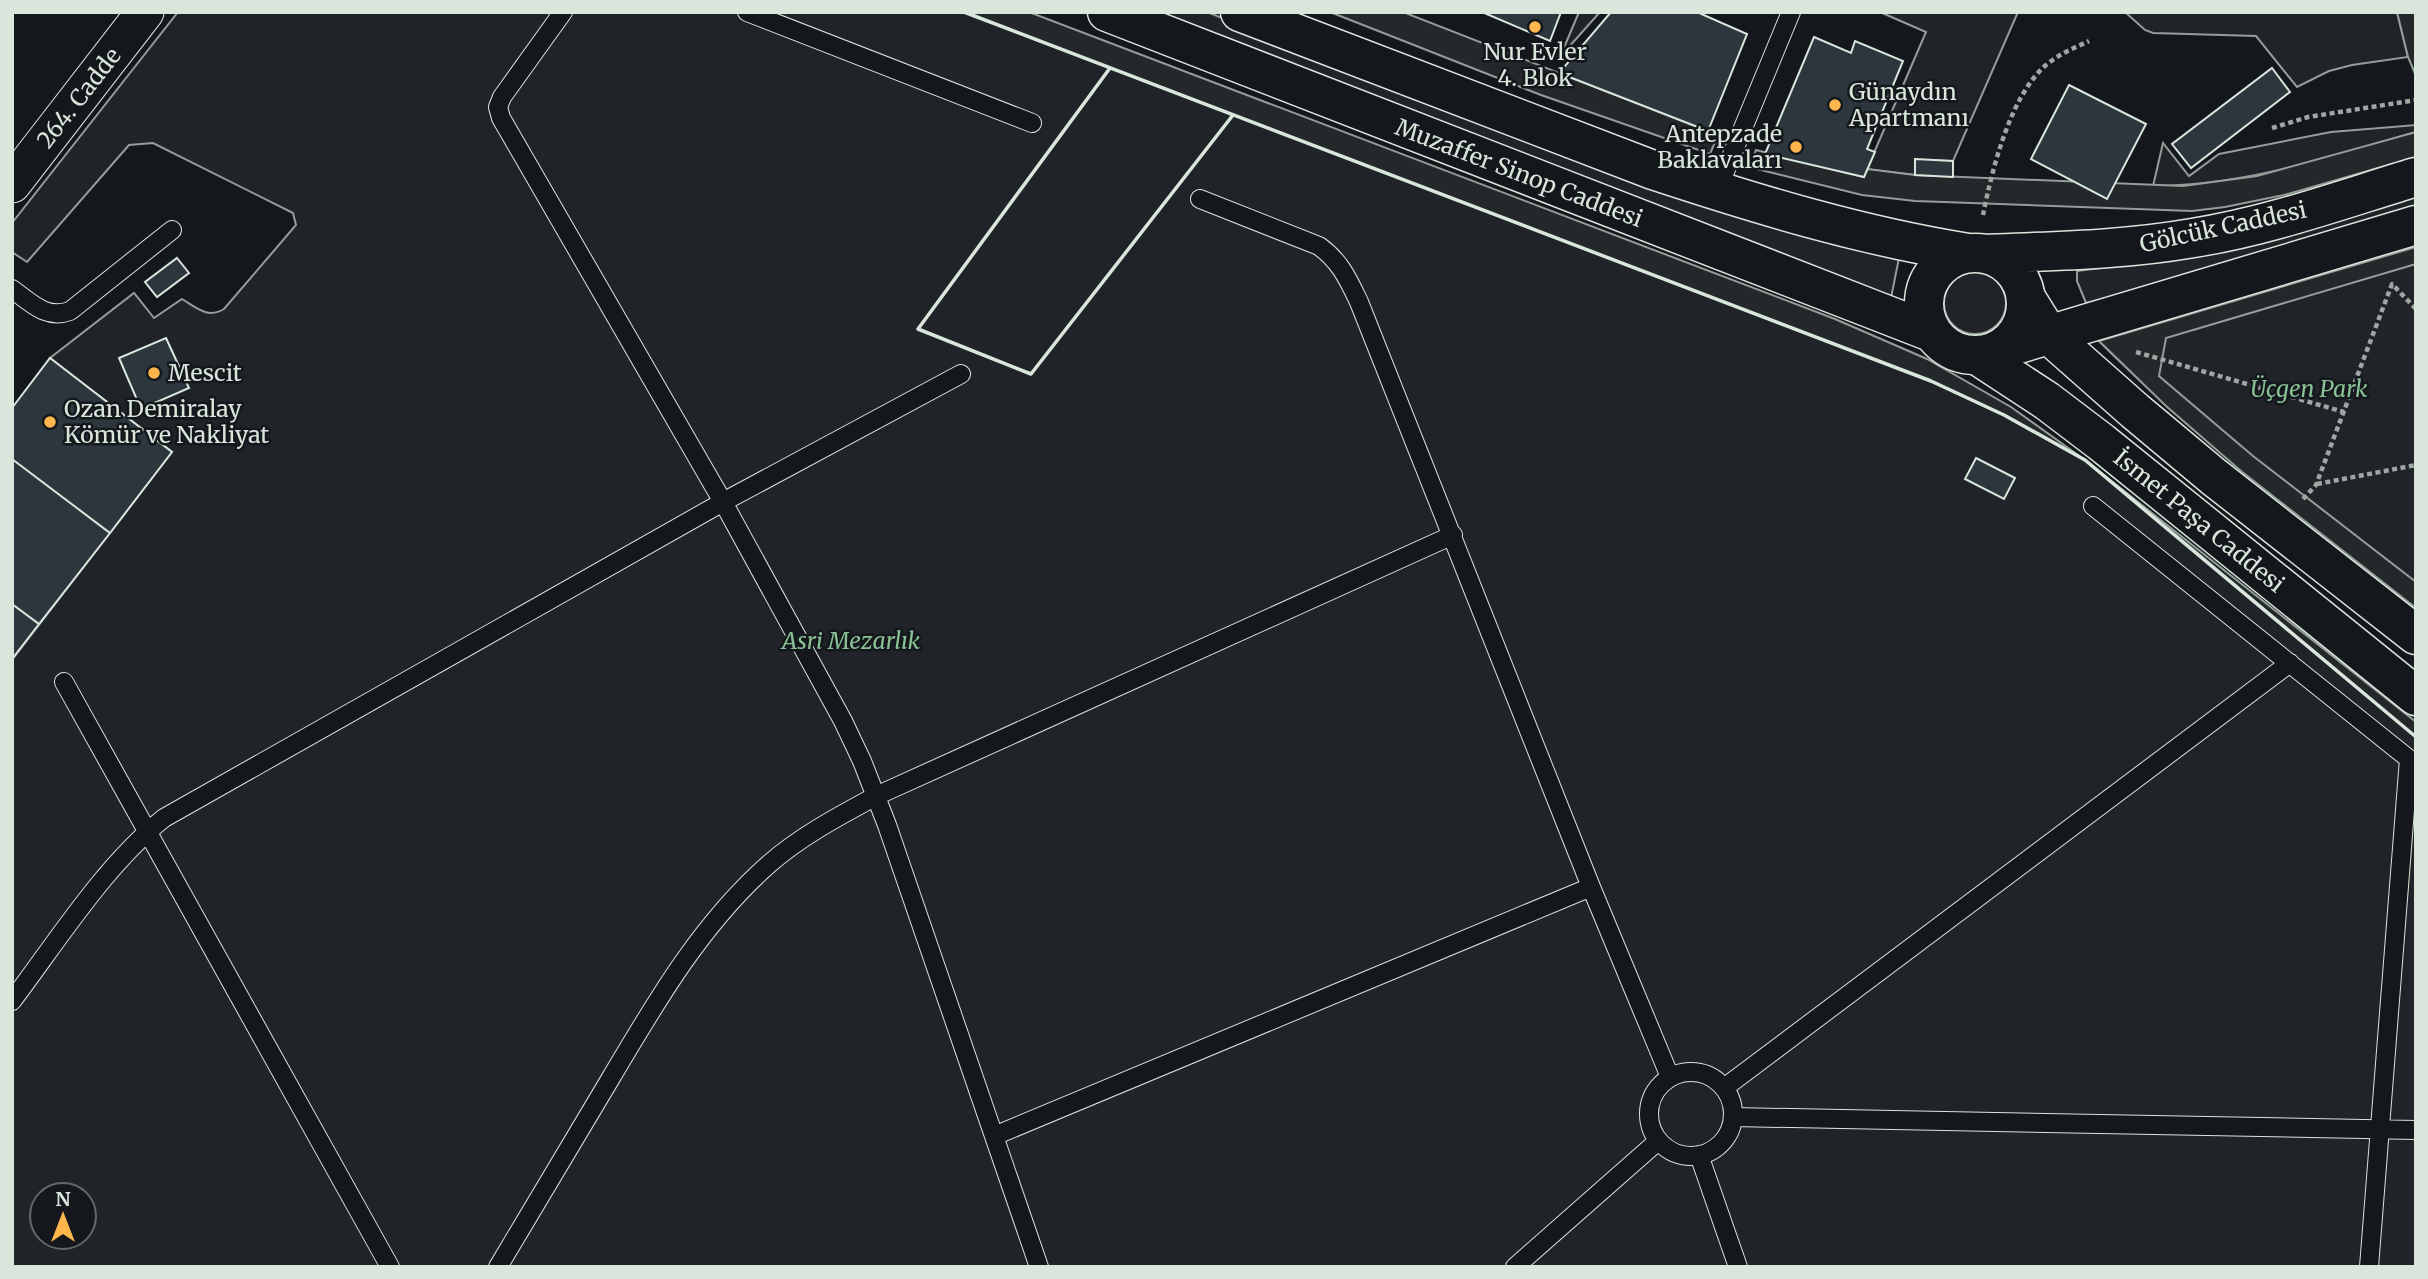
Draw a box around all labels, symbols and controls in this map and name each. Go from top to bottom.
marker: Nur Evler 4. Blok [1527,19,1543,35]
place label: Nur Evler 4. Blok [1483,37,1587,92]
street label: 264. Cadde [30,42,127,154]
place label: Günaydın Apartmanı [1848,77,1969,132]
marker: Günaydın Apartmanı [1827,97,1843,113]
street label: Muzaffer Sinop Caddesi [1391,112,1647,233]
place label: Antepzade Baklavaları [1657,119,1782,174]
marker: Antepzade Baklavaları [1788,139,1804,155]
street label: Gölcük Caddesi [2137,195,2309,258]
place label: Mescit [168,358,242,387]
marker: Mescit [146,365,162,381]
park label: Üçgen Park [2250,374,2368,403]
place label: Ozan Demiralay Kömür ve Nakliyat [64,394,269,449]
marker: Ozan Demiralay Kömür ve Nakliyat [42,414,58,430]
street label: İsmet Paşa Caddesi [2108,443,2291,598]
park label: Asri Mezarlık [780,626,920,655]
north arrow [28,1181,98,1251]
text: N [55,1187,71,1211]

